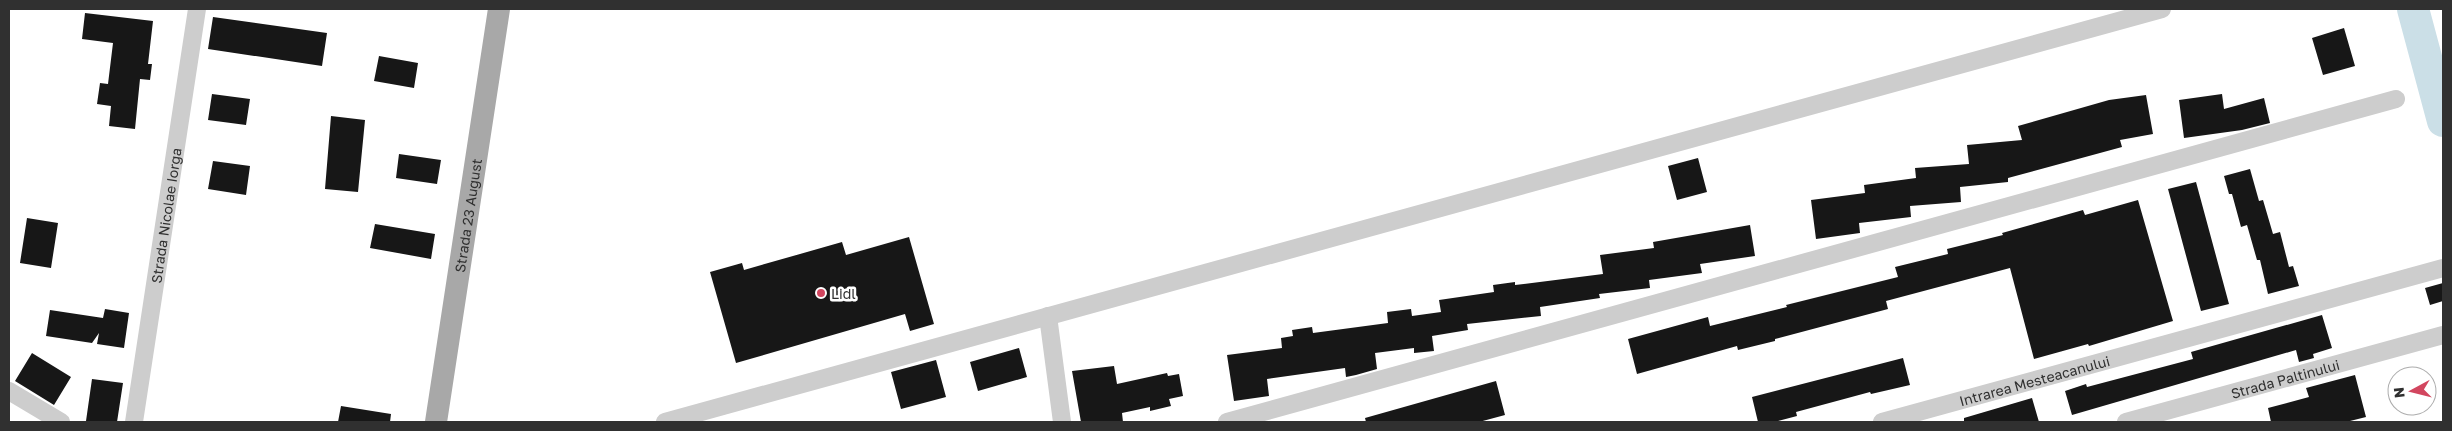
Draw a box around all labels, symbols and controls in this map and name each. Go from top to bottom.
street label: Strada Nicolae Iorga [147,147,184,284]
street label: Strada 23 August [450,157,485,274]
place label: Lidl [831,285,856,302]
marker: Lidl [815,287,827,299]
street label: Intrarea Mesteacanului [1957,351,2111,409]
street label: Strada Paltinului [2229,355,2341,401]
north arrow [2387,366,2437,416]
text: N [2390,386,2408,399]

